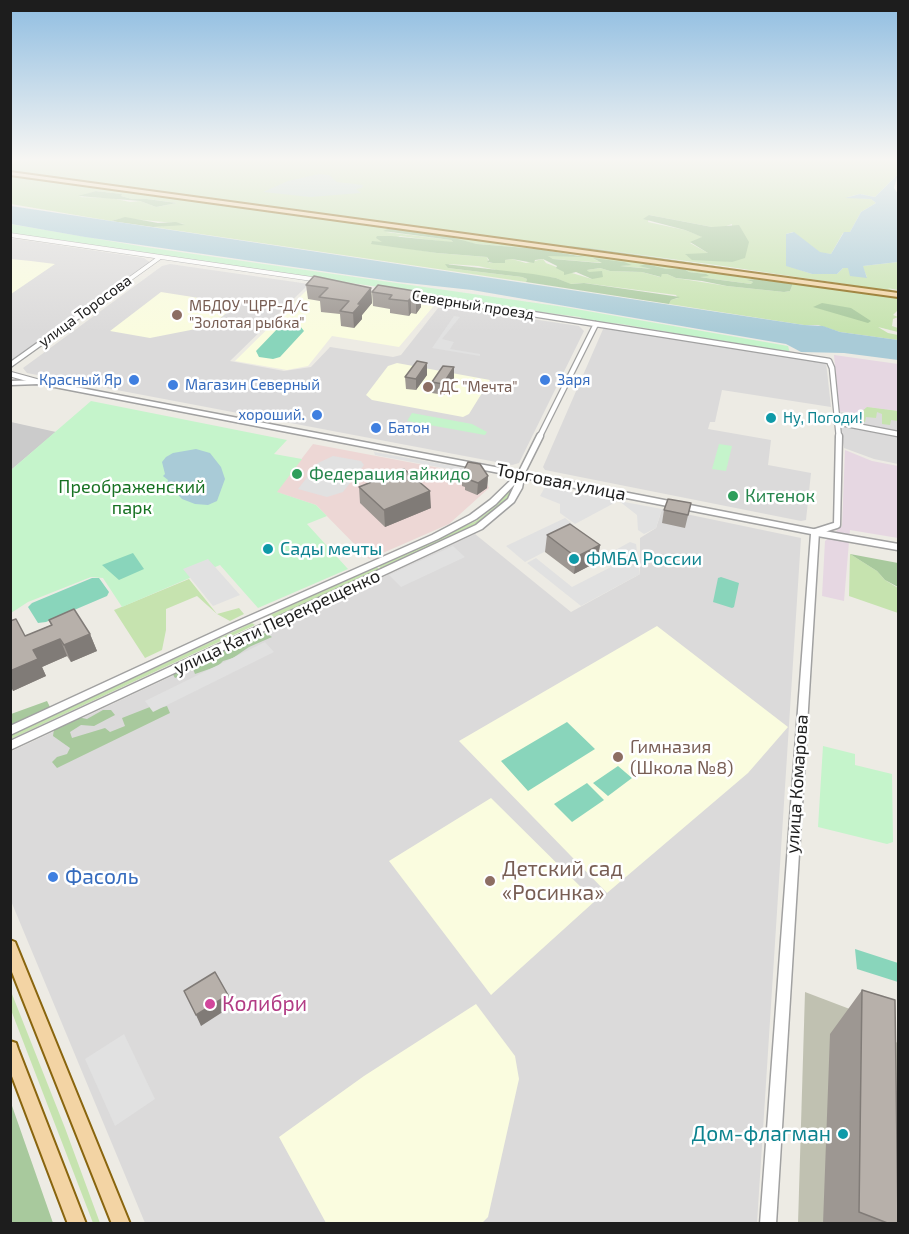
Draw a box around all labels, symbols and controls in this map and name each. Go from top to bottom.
street label: улица Торосова [35,271,135,351]
street label: Северный проезд [411,286,535,324]
place label: МБДОУ "ЦРР-Д/с "Золотая рыбка" [189,297,308,332]
marker: МБДОУ "ЦРР-Д/с "Золотая рыбка" [170,308,184,322]
place label: Красный Яр [39,371,122,389]
place label: Заря [557,371,590,389]
marker: Красный Яр [127,373,141,387]
marker: Заря [538,373,552,387]
place label: Магазин Северный [185,376,320,394]
marker: Магазин Северный [166,378,180,392]
place label: ДС "Мечта" [440,378,518,396]
marker: ДС "Мечта" [421,380,435,394]
place label: хороший. [238,406,305,424]
marker: хороший. [310,408,324,422]
place label: Ну, Погоди! [783,409,863,427]
marker: Ну, Погоди! [764,411,778,425]
place label: Батон [388,419,430,437]
marker: Батон [369,421,383,435]
street label: Торговая улица [494,459,628,505]
place label: Федерация айкидо [309,463,471,485]
marker: Федерация айкидо [290,467,304,481]
park label: Преображенский парк [58,476,206,518]
place label: Китенок [745,485,815,507]
marker: Китенок [726,489,740,503]
place label: Сады мечты [280,538,382,560]
marker: Сады мечты [261,542,275,556]
place label: ФМБА России [586,548,702,570]
marker: ФМБА России [567,552,581,566]
street label: улица Кати Перекрещенко [170,565,384,679]
street label: улица Комарова [781,714,813,854]
place label: Гимназия (Школа №8) [630,736,734,778]
marker: Гимназия (Школа №8) [611,750,625,764]
place label: Детский сад «Росинка» [502,856,623,906]
place label: Фасоль [65,864,138,890]
marker: Фасоль [46,870,60,884]
marker: Детский сад «Росинка» [483,874,497,888]
place label: Колибри [222,991,307,1017]
marker: Колибри [203,997,217,1011]
place label: Дом-флагман [692,1121,831,1147]
marker: Дом-флагман [836,1127,850,1141]

